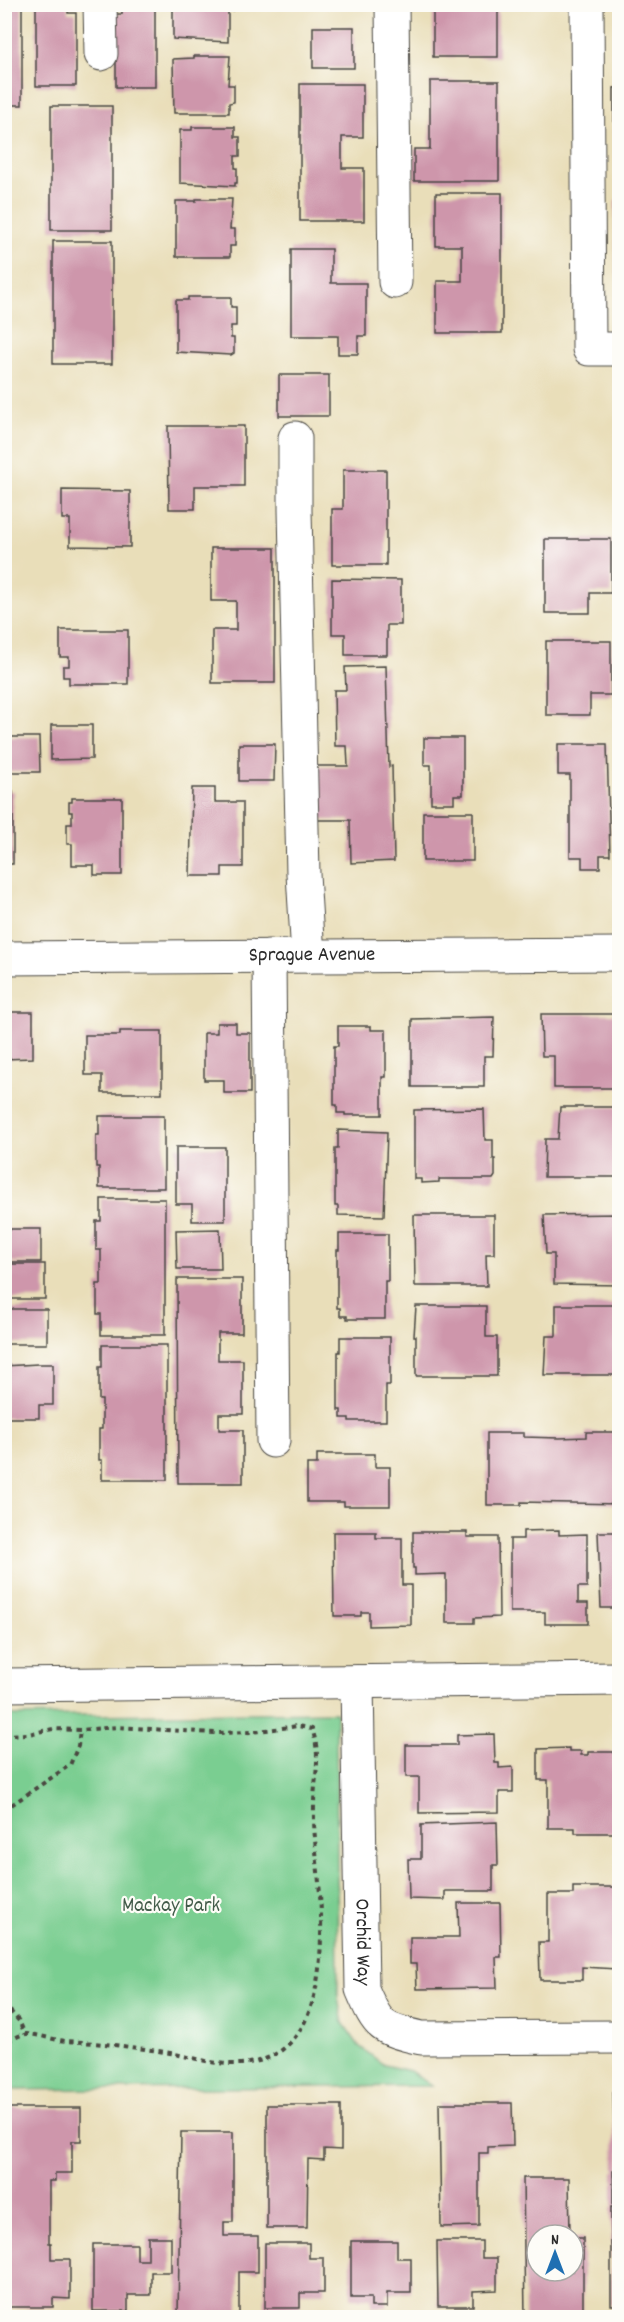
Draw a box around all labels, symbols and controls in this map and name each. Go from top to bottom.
street label: Sprague Avenue [249,941,375,971]
park label: Mackay Park [122,1892,220,1922]
street label: Orchid Way [346,1898,377,1986]
north arrow [525,2223,585,2283]
text: N [551,2229,559,2252]

